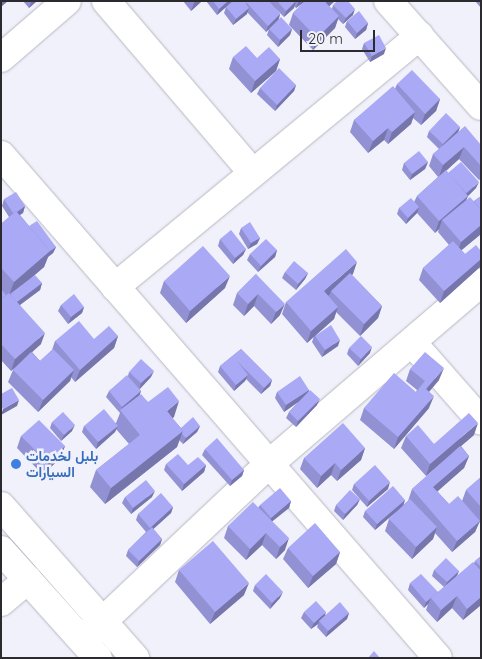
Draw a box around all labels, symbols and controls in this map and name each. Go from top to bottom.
scale bar [302,20,377,52]
text: 20 m [308,29,343,48]
place label: بلبل لخدمات السيارات [26,448,98,481]
marker: بلبل لخدمات السيارات [10,458,22,470]

